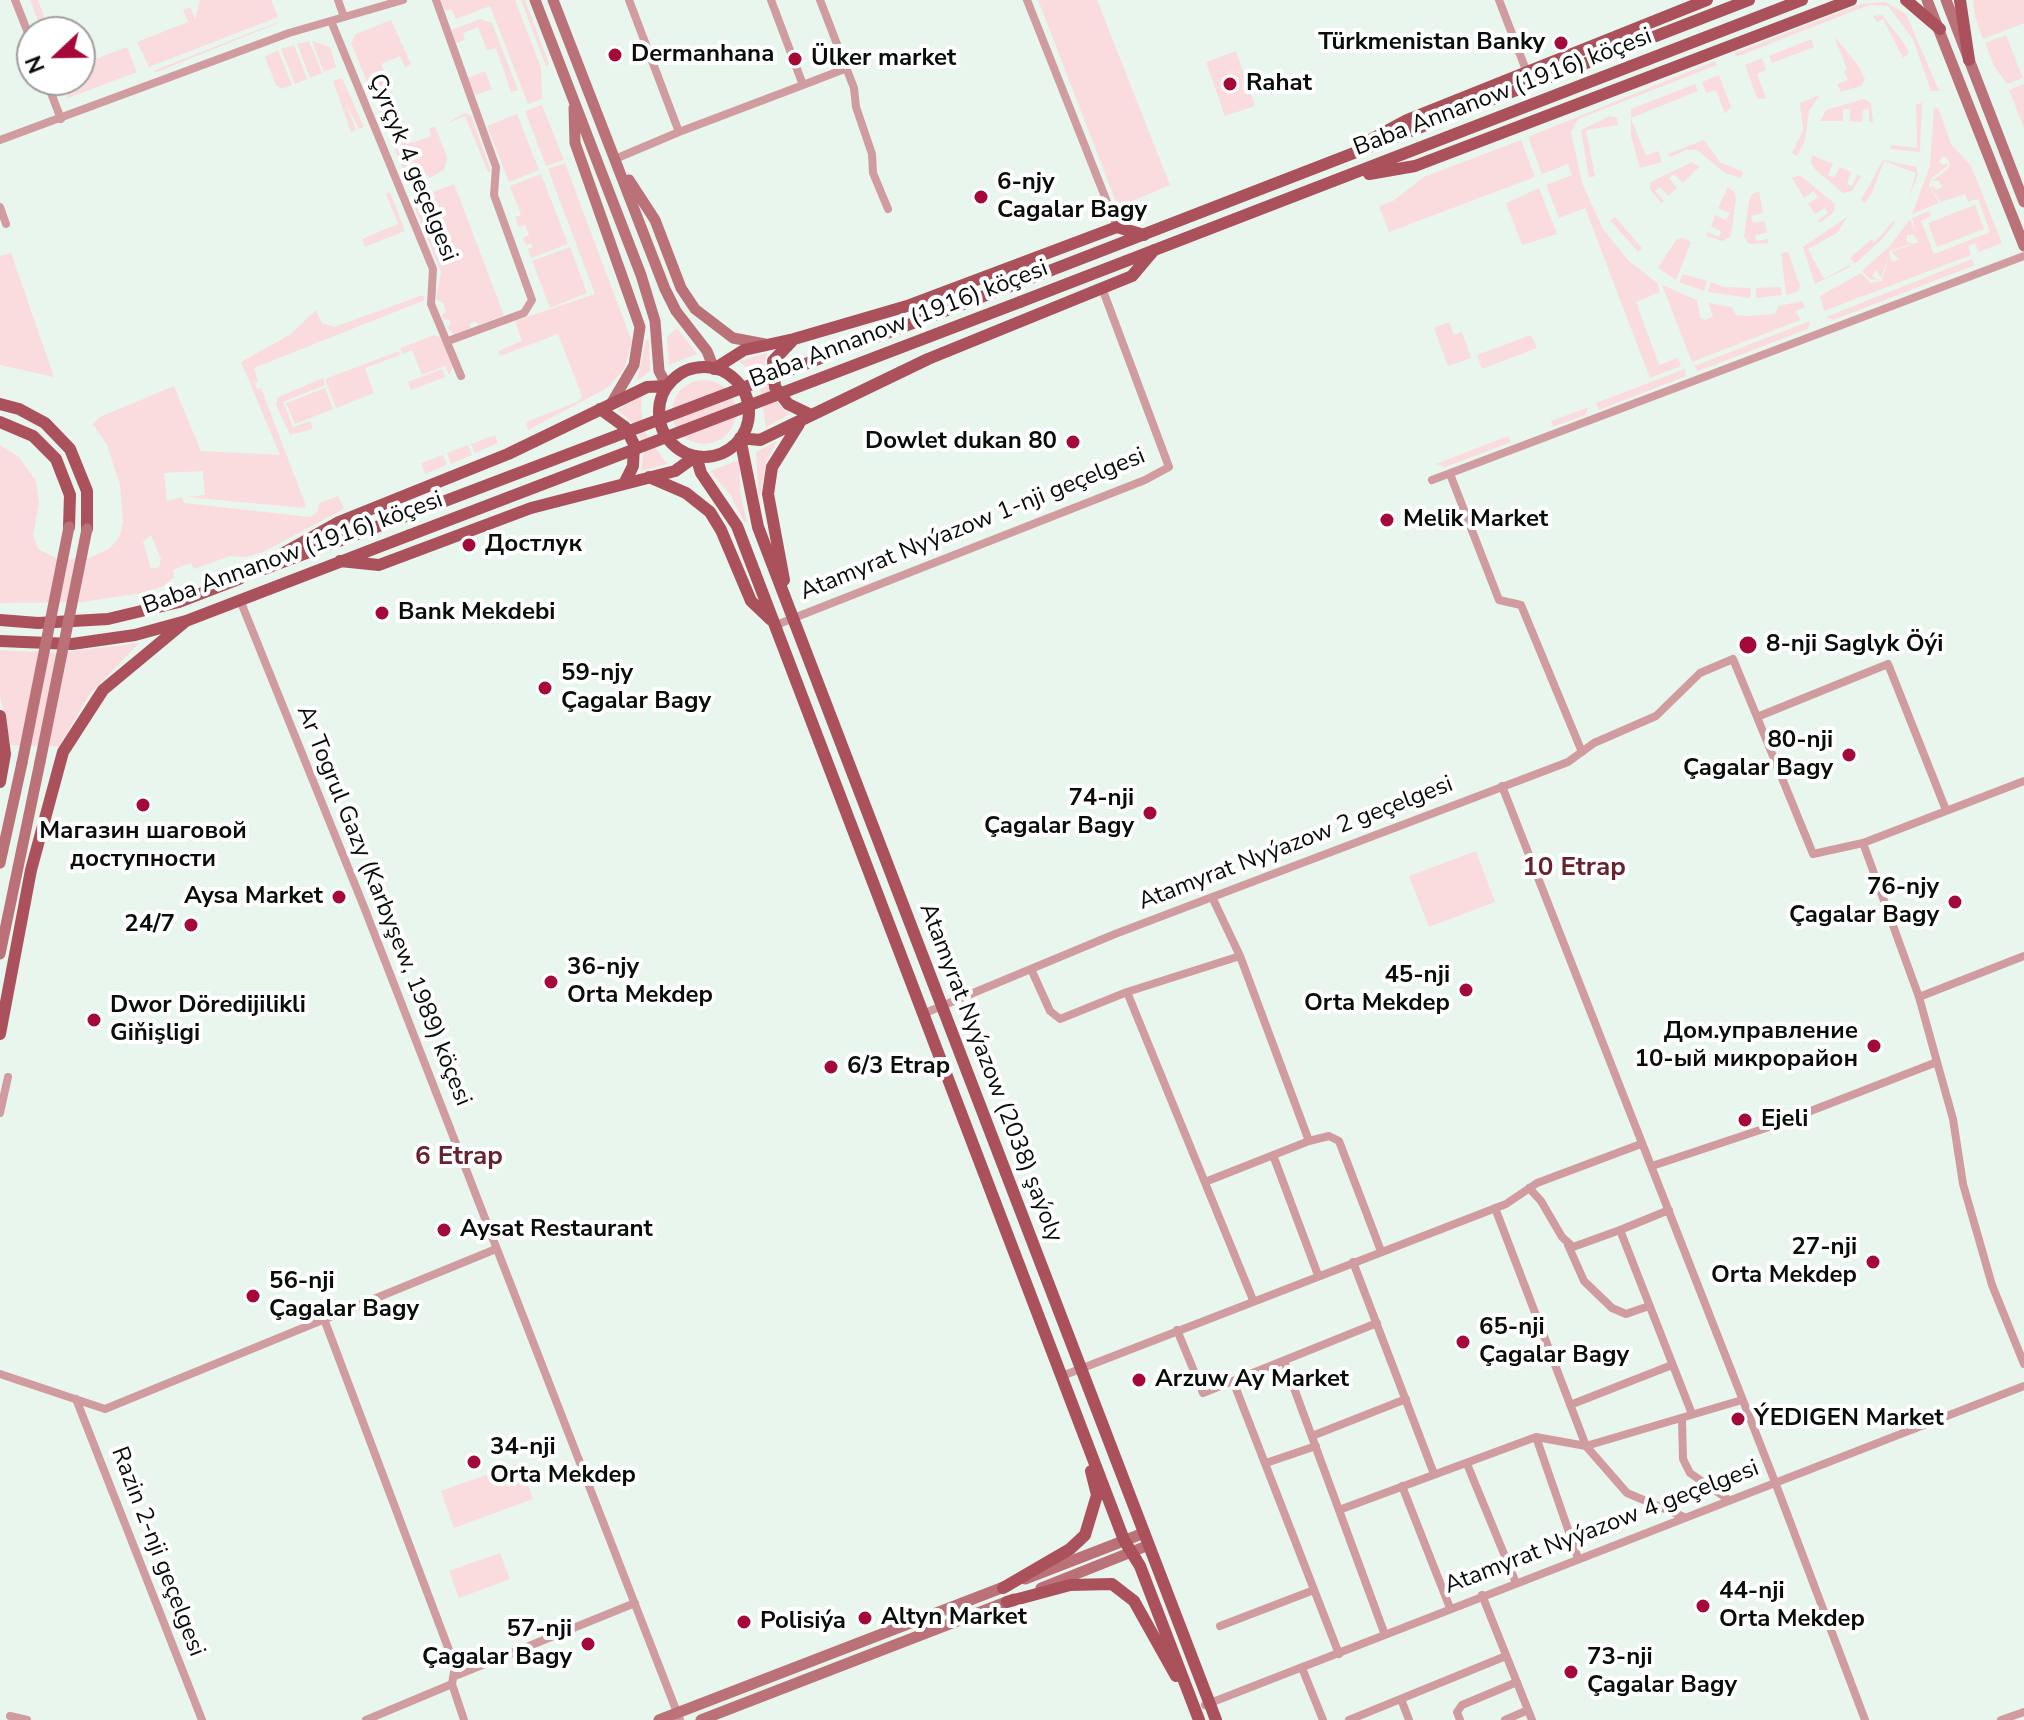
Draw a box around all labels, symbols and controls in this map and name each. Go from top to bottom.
north arrow [16,16,96,96]
street label: Baba Annanow (1916) köçesi [1350,23,1656,163]
place label: Türkmenistan Banky [1318,29,1545,57]
marker: Türkmenistan Banky [1552,34,1570,52]
place label: Dermanhana [631,41,774,69]
place label: Ülker market [811,45,956,73]
marker: Dermanhana [606,46,624,64]
marker: Ülker market [786,50,804,68]
text: N [19,51,53,77]
street label: Çyrçyk 4 geçelgesi [361,70,463,266]
place label: Rahat [1246,70,1312,98]
marker: Rahat [1221,75,1239,93]
place label: 6-njy Cagalar Bagy [997,169,1147,225]
marker: 6-njy Cagalar Bagy [972,188,990,206]
street label: Baba Annanow (1916) köçesi [746,255,1052,395]
place label: Dowlet dukan 80 [865,428,1057,456]
marker: Dowlet dukan 80 [1064,433,1082,451]
street label: Atamyrat Nyýazow 1-nji geçelgesi [796,442,1150,608]
street label: Baba Annanow (1916) köçesi [139,486,447,622]
place label: Melik Market [1403,506,1548,534]
marker: Melik Market [1378,511,1396,529]
place label: Достлук [485,531,582,559]
marker: Достлук [460,536,478,554]
place label: Bank Mekdebi [398,599,555,627]
marker: Bank Mekdebi [373,604,391,622]
place label: 8-nji Saglyk Öýi [1766,631,1943,659]
marker: 8-nji Saglyk Öýi [1737,634,1759,656]
place label: 59-njy Çagalar Bagy [561,660,711,716]
marker: 59-njy Çagalar Bagy [536,679,554,697]
street label: Ar Togrul Gazy (Karbyşew, 1989) köçesi [289,702,477,1110]
place label: 80-nji Çagalar Bagy [1683,727,1833,783]
marker: 80-nji Çagalar Bagy [1840,746,1858,764]
street label: Atamyrat Nyýazow 2 geçelgesi [1135,771,1457,917]
place label: 74-nji Çagalar Bagy [984,785,1134,841]
marker: Магазин шаговой доступности [134,796,152,814]
marker: 74-nji Çagalar Bagy [1141,804,1159,822]
place label: Магазин шаговой доступности [39,818,247,874]
district label: 10 Etrap [1522,853,1626,885]
place label: 76-njy Çagalar Bagy [1789,874,1939,930]
place label: Aysa Market [184,883,323,911]
marker: Aysa Market [330,888,348,906]
marker: 76-njy Çagalar Bagy [1946,893,1964,911]
street label: Atamyrat Nyýazow (2038) şaýoly [912,900,1068,1246]
place label: 24/7 [124,911,175,939]
marker: 24/7 [182,916,200,934]
place label: 36-njy Orta Mekdep [567,954,713,1010]
place label: 45-nji Orta Mekdep [1304,962,1450,1018]
marker: 36-njy Orta Mekdep [542,973,560,991]
marker: 45-nji Orta Mekdep [1457,981,1475,999]
place label: Dwor Döredijilikli Giňişligi [110,992,306,1048]
marker: Dwor Döredijilikli Giňişligi [85,1011,103,1029]
place label: Дом.управление 10-ый микрорайон [1634,1018,1858,1074]
marker: Дом.управление 10-ый микрорайон [1865,1037,1883,1055]
place label: 6/3 Etrap [847,1053,950,1081]
marker: 6/3 Etrap [822,1058,840,1076]
place label: Ejeli [1761,1106,1808,1134]
marker: Ejeli [1736,1111,1754,1129]
district label: 6 Etrap [415,1142,503,1174]
place label: Aysat Restaurant [460,1216,653,1244]
marker: Aysat Restaurant [435,1221,453,1239]
place label: 27-nji Orta Mekdep [1711,1234,1857,1290]
marker: 27-nji Orta Mekdep [1864,1253,1882,1271]
place label: 56-nji Çagalar Bagy [269,1268,419,1324]
marker: 56-nji Çagalar Bagy [244,1287,262,1305]
place label: 65-nji Çagalar Bagy [1479,1314,1629,1370]
marker: 65-nji Çagalar Bagy [1454,1333,1472,1351]
place label: Arzuw Ay Market [1155,1366,1349,1394]
marker: Arzuw Ay Market [1130,1371,1148,1389]
place label: ÝEDIGEN Market [1754,1405,1944,1433]
marker: ÝEDIGEN Market [1729,1410,1747,1428]
place label: 34-nji Orta Mekdep [490,1434,636,1490]
street label: Razin 2-nji geçelgesi [104,1443,210,1661]
marker: 34-nji Orta Mekdep [465,1453,483,1471]
street label: Atamyrat Nyýazow 4 geçelgesi [1441,1455,1763,1601]
place label: 44-nji Orta Mekdep [1719,1578,1865,1634]
marker: 44-nji Orta Mekdep [1694,1597,1712,1615]
place label: Altyn Market [881,1604,1027,1632]
place label: Polisiýa [760,1608,846,1636]
marker: Altyn Market [856,1609,874,1627]
marker: Polisiýa [735,1613,753,1631]
place label: 57-nji Çagalar Bagy [422,1616,572,1672]
marker: 57-nji Çagalar Bagy [579,1635,597,1653]
place label: 73-nji Çagalar Bagy [1587,1644,1737,1700]
marker: 73-nji Çagalar Bagy [1562,1663,1580,1681]

